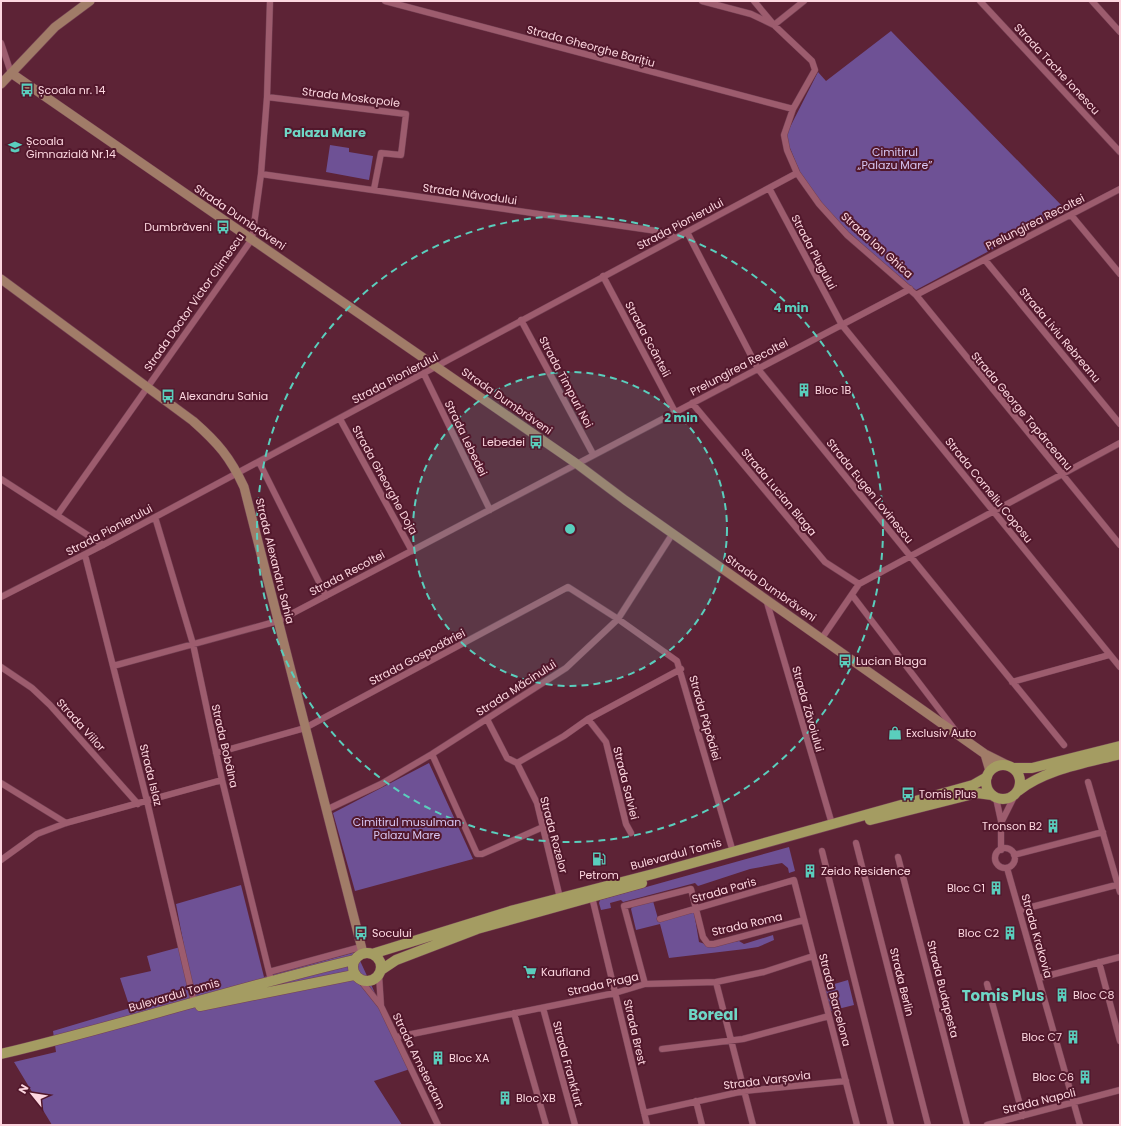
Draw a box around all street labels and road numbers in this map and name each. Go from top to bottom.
street label: Strada Tache Ionescu [1010,20,1104,118]
street label: Strada Gheorghe Barițiu [525,21,657,71]
street label: Strada Moskopole [301,83,401,111]
street label: Strada Năvodului [422,179,518,209]
street label: Strada Dumbrăveni [191,180,289,254]
street label: Prelungirea Recoltei [983,190,1087,254]
street label: Strada Pionierului [634,194,726,254]
street label: Strada Ion Ghica [837,208,917,282]
street label: Strada Plugului [787,212,841,293]
street label: Strada Doctor Victor Climescu [140,229,248,375]
street label: Strada Liviu Rebreanu [1015,284,1105,386]
street label: Strada Scânteii [621,298,675,380]
street label: Strada Timpuri Noi [535,333,597,431]
street label: Prelungirea Recoltei [687,334,791,400]
street label: Strada Pionierului [349,348,441,408]
street label: Strada George Topârceanu [967,348,1077,474]
street label: Strada Dumbrăveni [458,364,556,439]
street label: Strada Lebedei [441,397,491,479]
street label: Strada Gheorghe Doja [348,423,422,537]
street label: Strada Corneliu Coposu [941,434,1037,546]
street label: Strada Eugen Lovinescu [823,435,917,547]
street label: Strada Lucian Blaga [737,445,821,539]
street label: Strada Alexandru Sahia [252,496,298,626]
street label: Strada Pionierului [63,500,155,560]
street label: Strada Recoltei [306,546,388,600]
street label: Strada Dumbrăveni [722,551,820,626]
street label: Strada Gospodăriei [366,625,468,689]
street label: Strada Măcinului [473,656,559,720]
street label: Strada Zăvoiului [788,664,828,754]
street label: Strada Păpădiei [685,673,725,763]
street label: Strada Viilor [53,695,109,755]
street label: Strada Bobâlna [208,702,242,790]
street label: Strada Islaz [136,742,166,808]
street label: Strada Salviei [609,745,643,822]
street label: Strada Rozelor [536,795,572,875]
street label: Bulevardul Tomis [629,834,724,874]
street label: Strada Paris [690,873,758,907]
street label: Strada Krakovia [1017,892,1057,980]
street label: Strada Roma [710,908,784,940]
street label: Strada Budapesta [923,939,963,1039]
street label: Strada Berlin [886,946,918,1018]
street label: Strada Barcelona [815,952,855,1048]
street label: Strada Praga [566,968,640,1000]
street label: Bulevardul Tomis [127,974,222,1016]
street label: Strada Brest [620,997,650,1067]
street label: Strada Amsterdam [389,1010,449,1112]
street label: Strada Frankfurt [549,1019,587,1109]
street label: Strada Varșovia [722,1067,812,1093]
street label: Strada Napoli [1001,1084,1078,1118]

